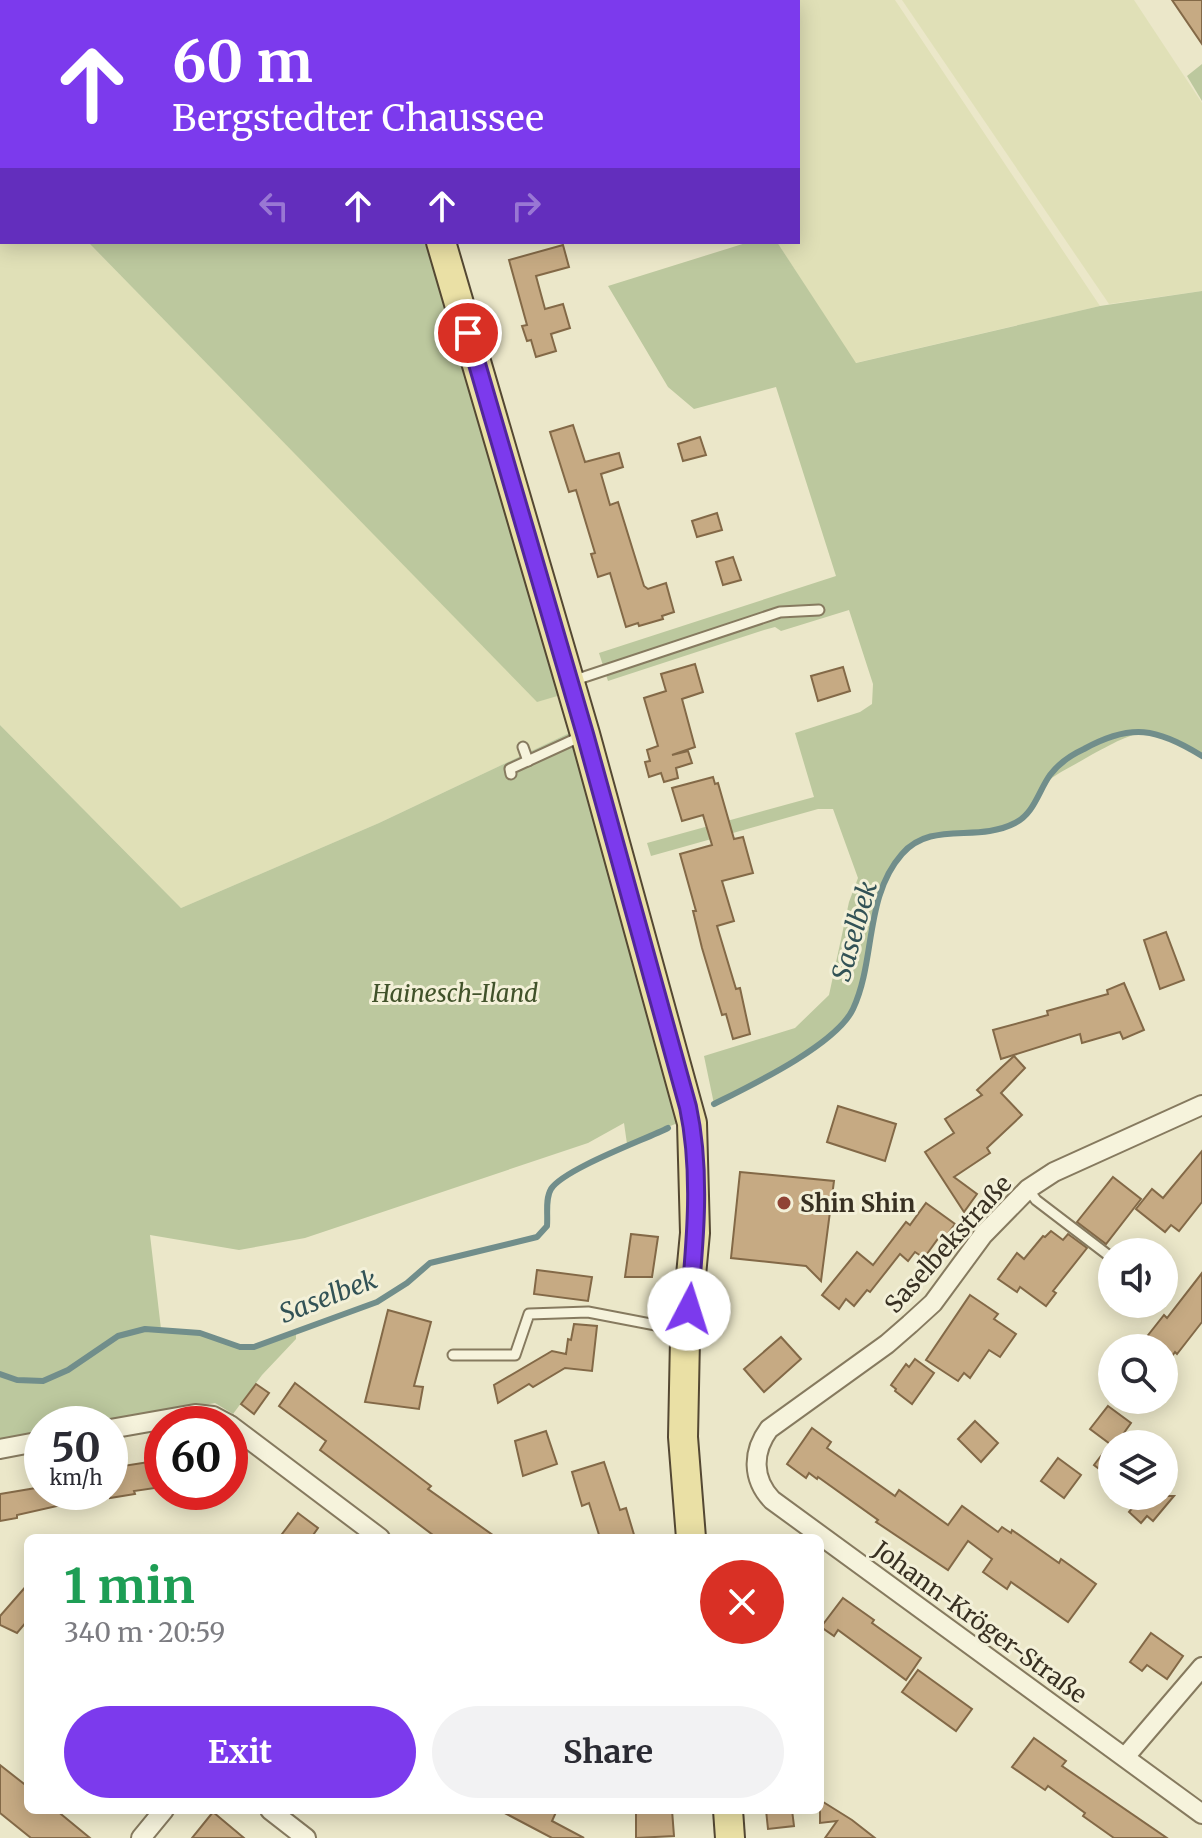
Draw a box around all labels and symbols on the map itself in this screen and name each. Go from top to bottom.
pin [434,299,502,367]
water label: Saselbek [824,877,884,985]
park label: Hainesch-Iland [371,978,538,1009]
street label: Saselbekstraße [878,1169,1018,1319]
place label: Shin Shin [800,1188,915,1219]
marker: Shin Shin [775,1194,793,1212]
water label: Saselbek [274,1262,382,1330]
position arrow [647,1267,731,1351]
speed limit sign: 60 [144,1406,248,1510]
street label: Johann-Kröger-Straße [866,1533,1093,1710]

